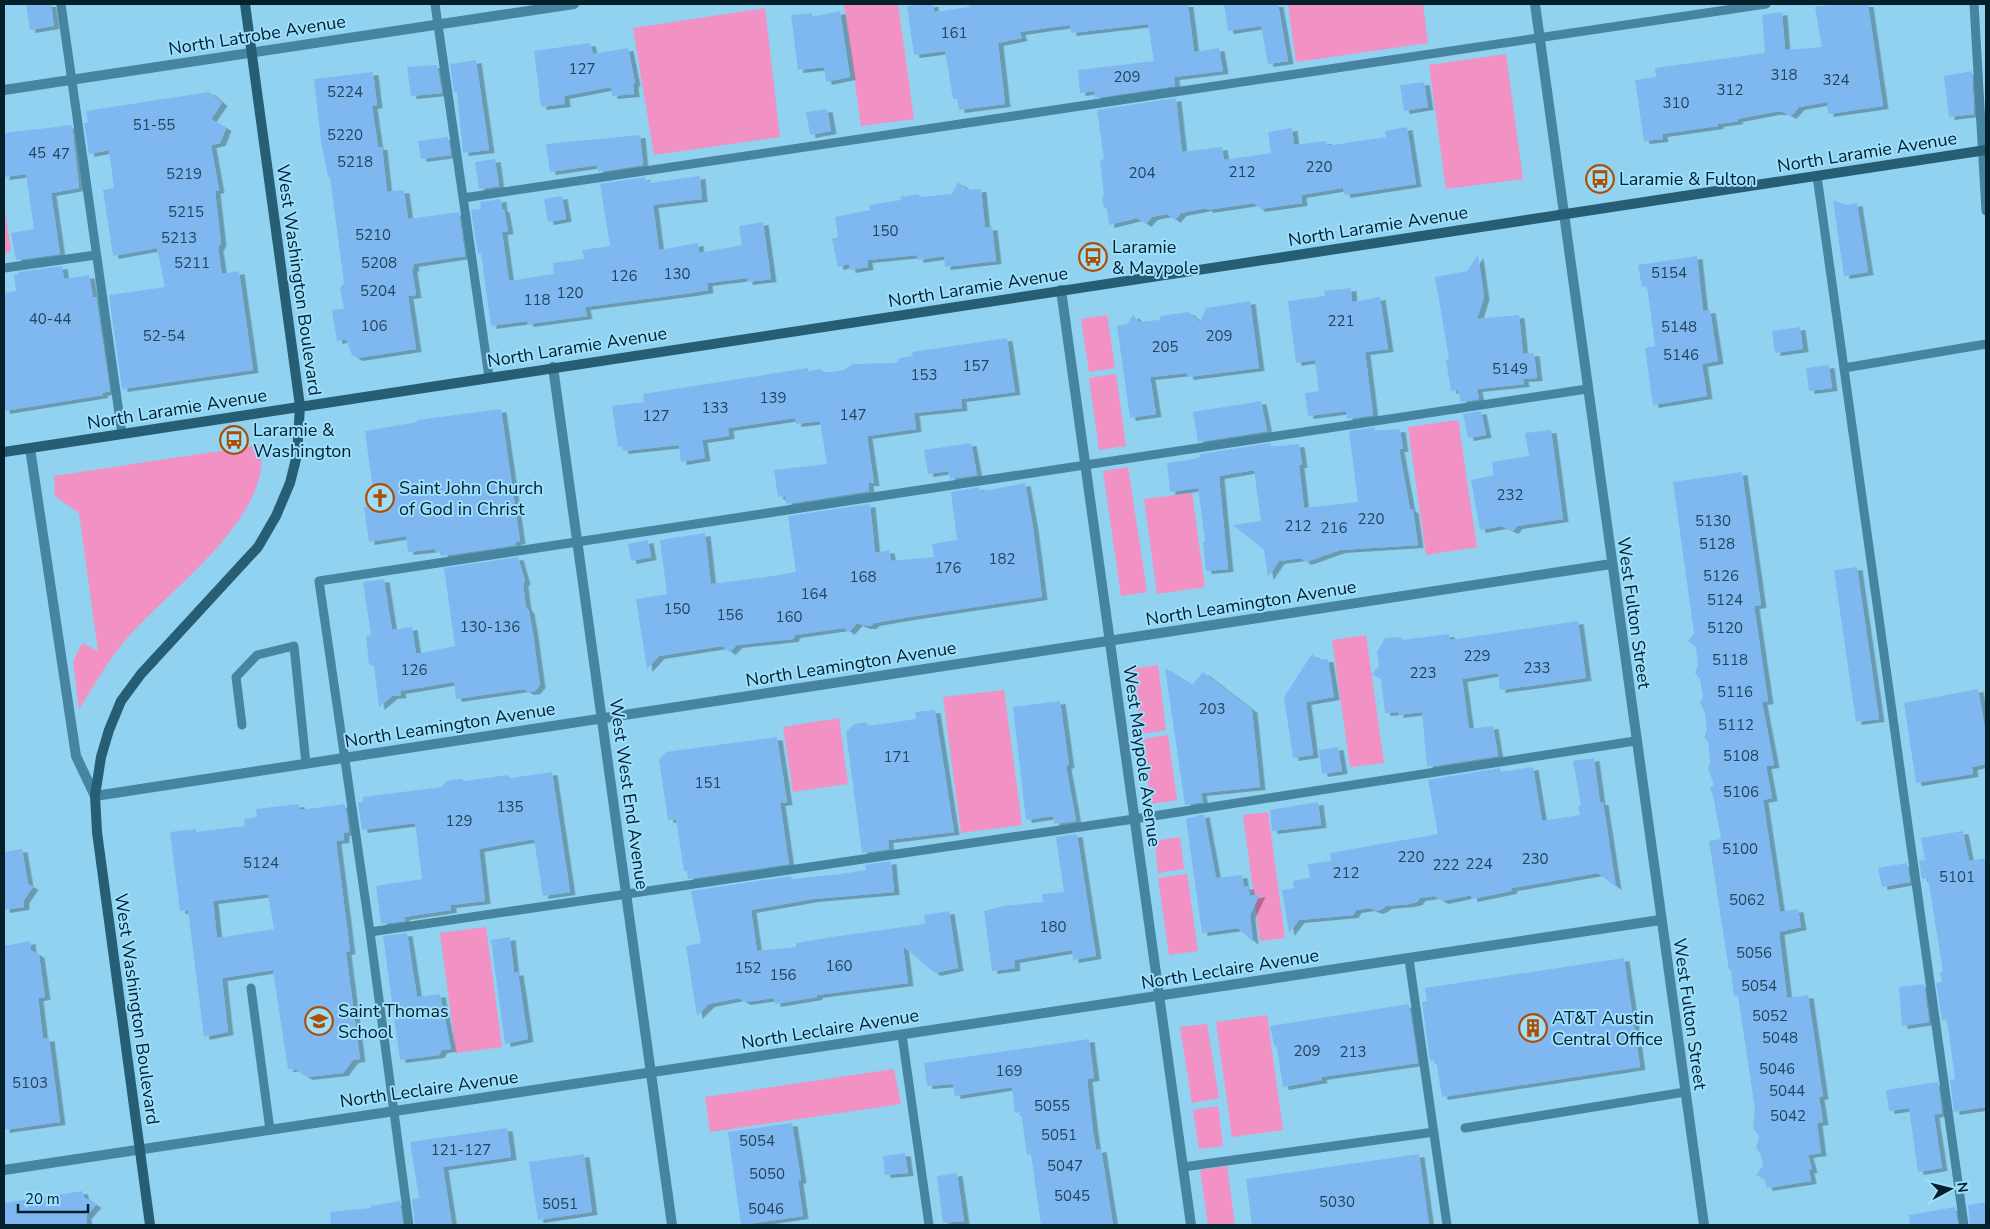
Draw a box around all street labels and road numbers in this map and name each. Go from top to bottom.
street label: North Latrobe Avenue [167,9,347,61]
street label: North Laramie Avenue [1775,126,1959,178]
street label: West Washington Boulevard [271,163,327,397]
street label: North Laramie Avenue [1286,200,1470,252]
street label: North Laramie Avenue [886,261,1070,313]
street label: North Laramie Avenue [485,321,669,373]
street label: North Laramie Avenue [85,383,269,435]
street label: West Fulton Street [1611,536,1657,691]
street label: North Leamington Avenue [1144,574,1358,632]
street label: North Leamington Avenue [744,635,958,693]
street label: West Maypole Avenue [1117,664,1167,848]
street label: North Leamington Avenue [343,696,557,754]
street label: West West End Avenue [604,697,654,891]
street label: West Washington Boulevard [109,892,165,1126]
street label: West Fulton Street [1667,937,1713,1092]
street label: North Leclaire Avenue [1139,943,1321,995]
street label: North Leclaire Avenue [739,1003,921,1055]
street label: North Leclaire Avenue [338,1065,520,1113]

